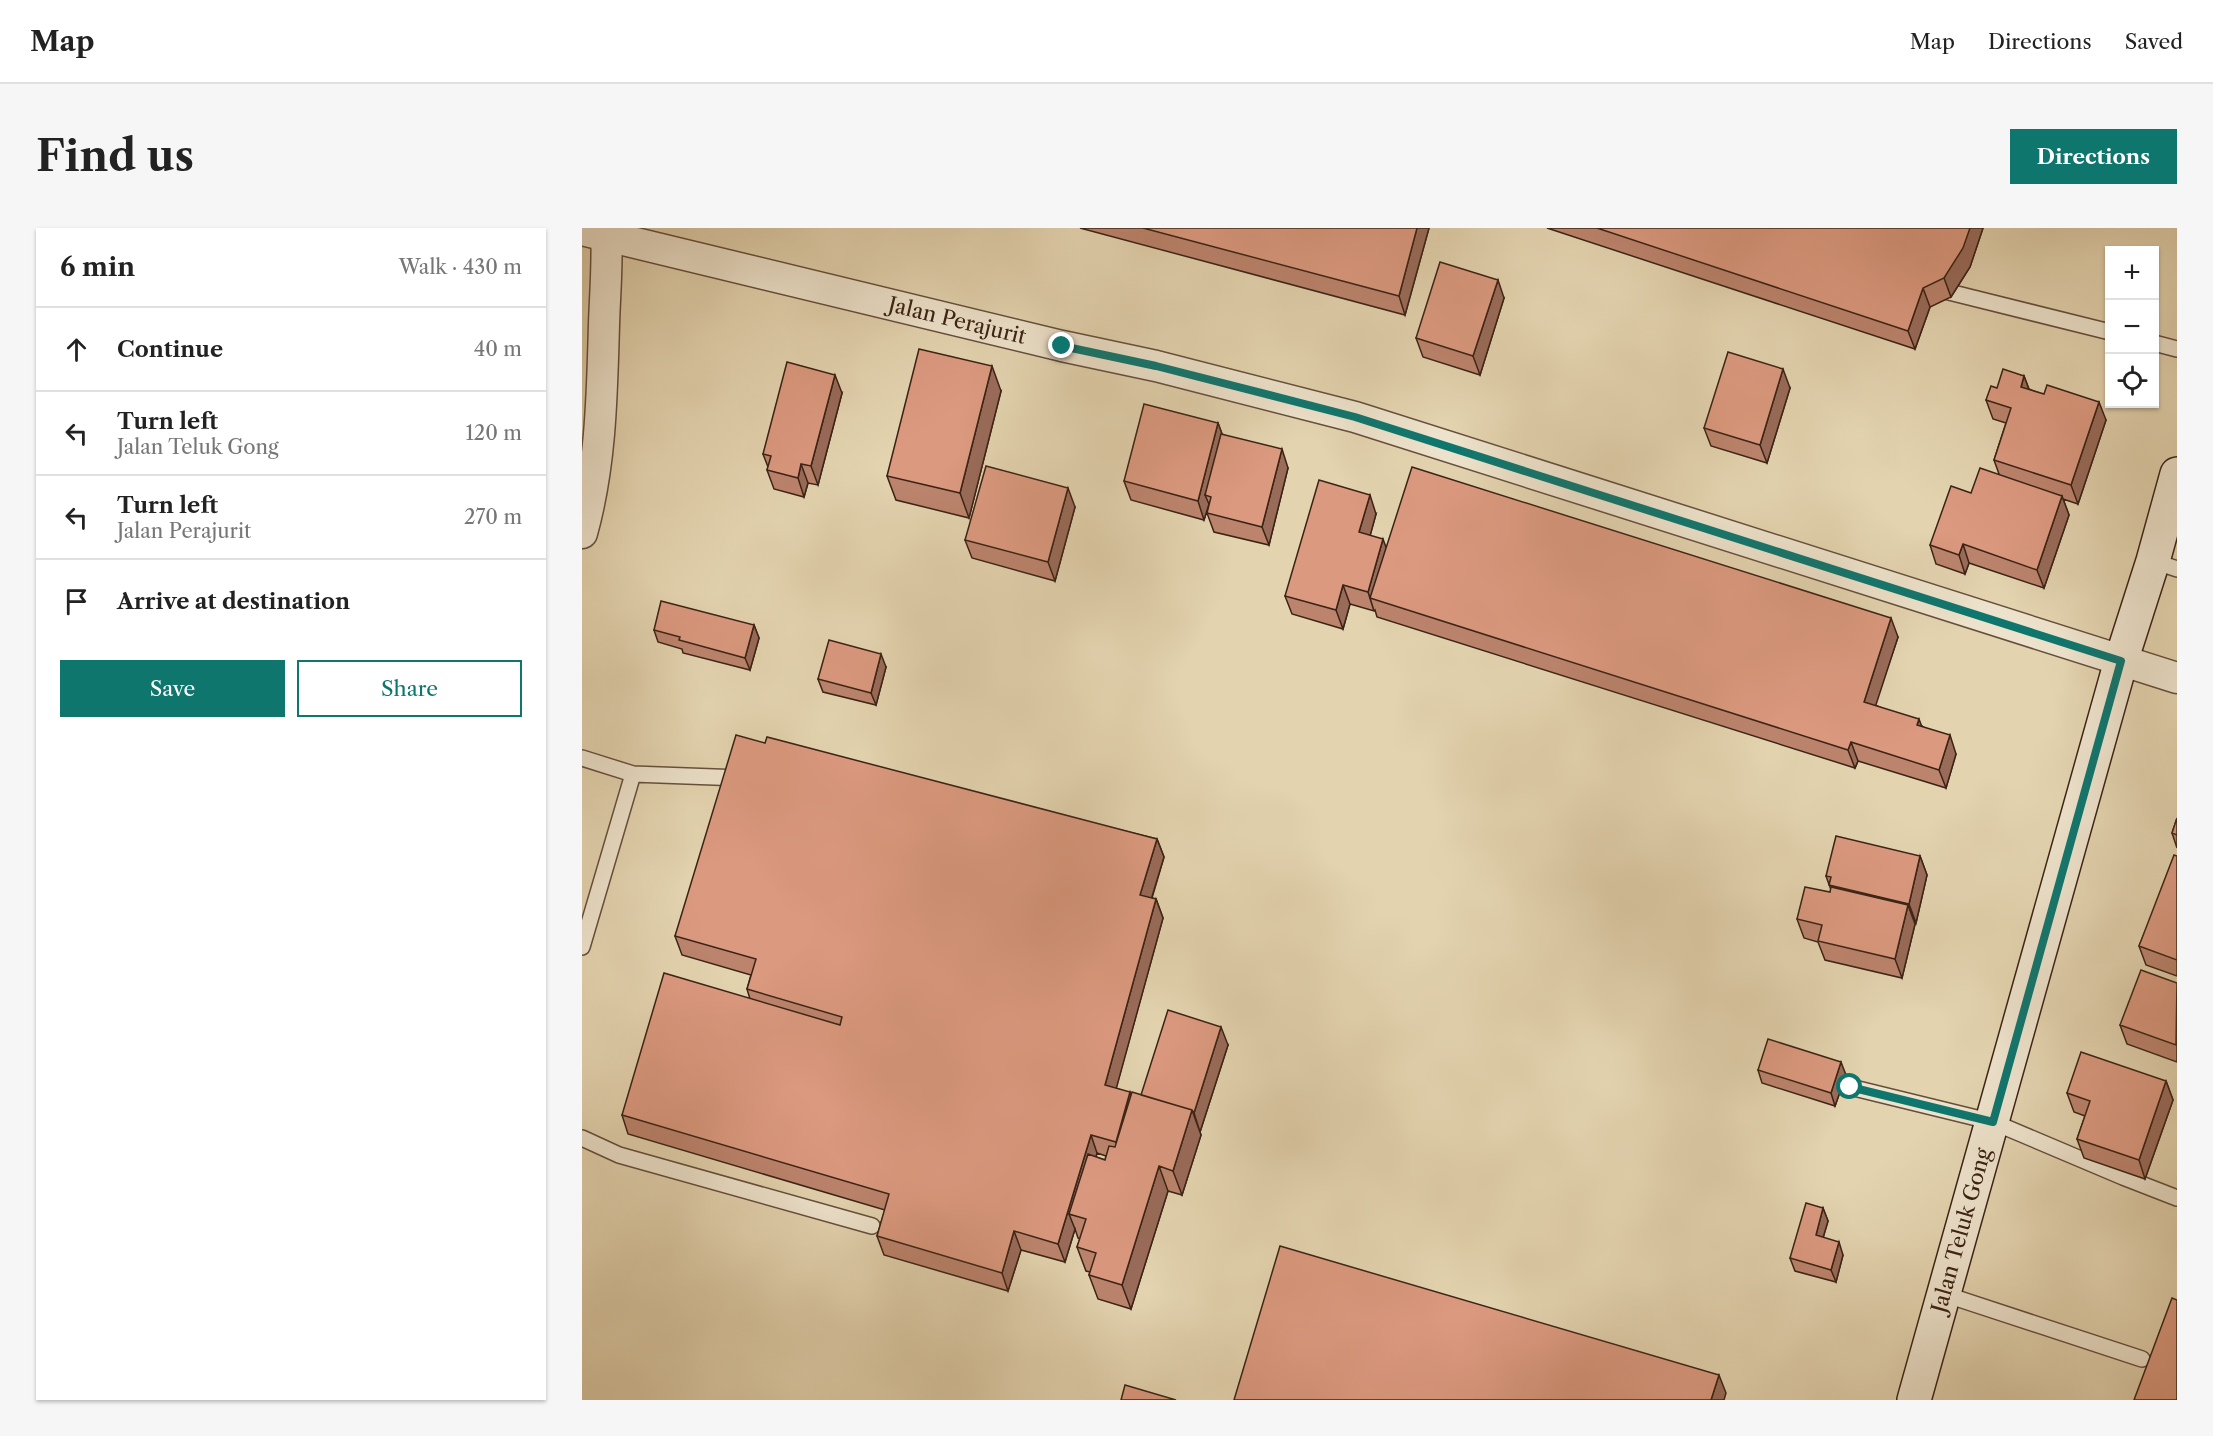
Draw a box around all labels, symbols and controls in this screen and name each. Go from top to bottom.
text: Map [30,24,94,58]
text: Map [1910,29,1955,54]
text: Directions [1988,29,2092,54]
text: Saved [2125,29,2183,54]
button: Directions [2010,129,2177,184]
text: Find us [36,130,194,182]
map controls [2105,246,2159,408]
button: + [2105,246,2159,300]
text: 6 min [60,251,135,283]
text: Walk · 430 m [399,255,522,279]
street label: Jalan Perajurit [883,291,1029,349]
button: − [2105,300,2159,354]
route end [1048,332,1074,358]
icon: ahead [60,333,93,366]
text: Continue [117,336,223,363]
text: 40 m [474,337,522,361]
button: locate [2105,354,2159,408]
text: Turn left [117,408,218,435]
icon: left [60,417,93,450]
text: 120 m [465,421,522,445]
text: Jalan Teluk Gong [117,435,279,459]
text: Turn left [117,492,218,519]
icon: left [60,501,93,534]
text: 270 m [464,505,522,529]
text: Jalan Perajurit [117,519,251,543]
icon: arrive [60,585,93,618]
text: Arrive at destination [117,588,350,615]
button: Save [60,660,285,717]
button: Share [297,660,522,717]
route start [1836,1073,1862,1099]
street label: Jalan Teluk Gong [1925,1144,1996,1318]

